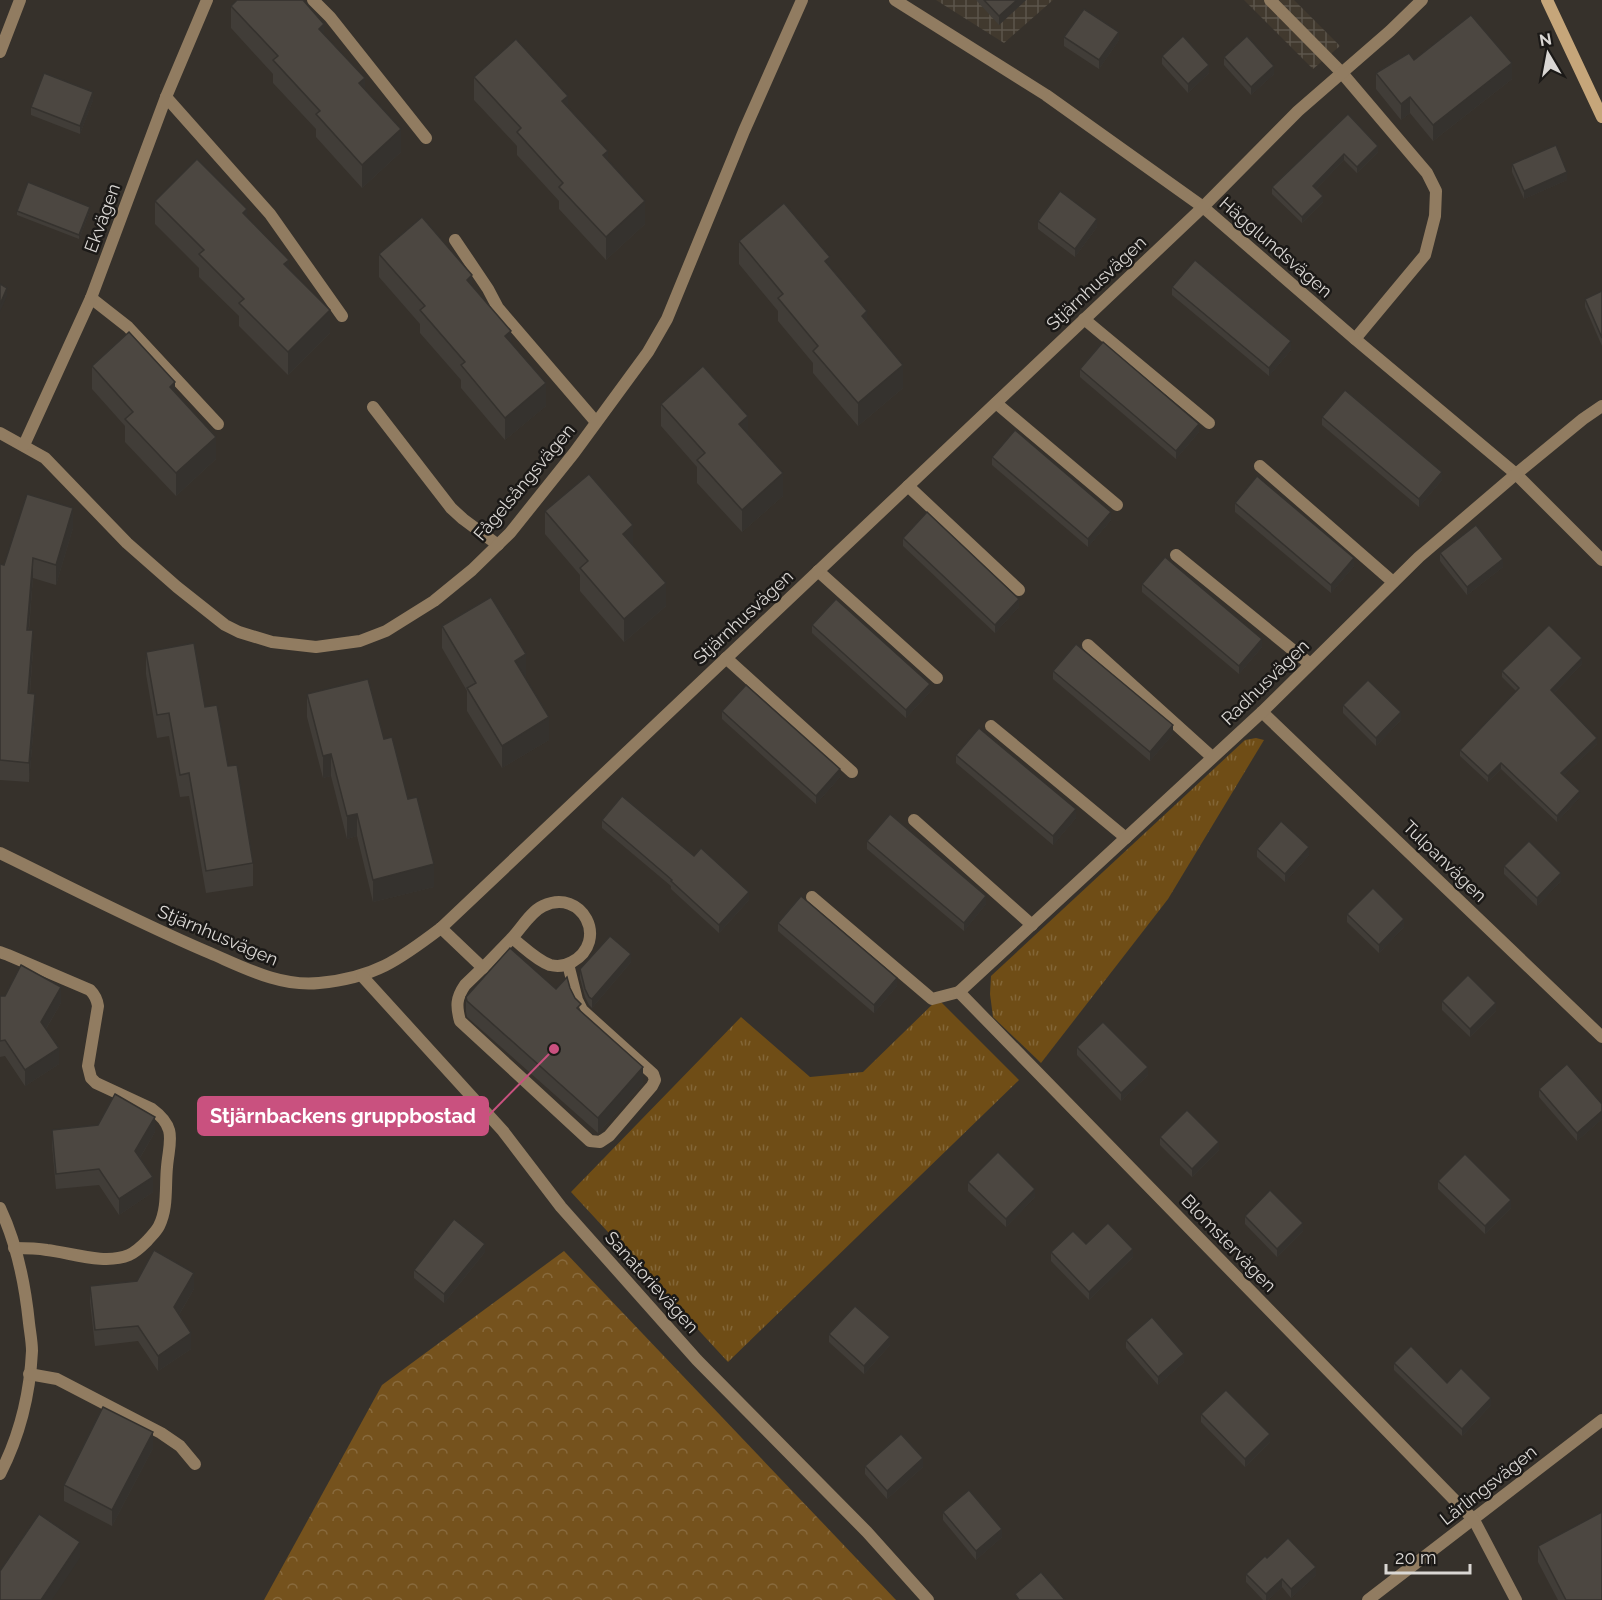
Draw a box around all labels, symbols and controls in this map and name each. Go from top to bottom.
north arrow [1518,24,1578,84]
text: N [1538,29,1553,50]
street label: Ekvägen [80,181,124,255]
street label: Hägglundsvägen [1215,192,1337,302]
street label: Stjärnhusvägen [1042,231,1150,335]
street label: Fågelsångsvägen [469,419,579,545]
street label: Stjärnhusvägen [689,565,797,669]
street label: Radhusvägen [1217,635,1313,729]
street label: Tulpanvägen [1399,816,1491,906]
street label: Stjärnhusvägen [155,900,281,970]
callout: Stjärnbackens gruppbostad [198,1097,488,1135]
text: Stjärnbackens gruppbostad [210,1104,476,1128]
street label: Blomstervägen [1177,1190,1281,1296]
street label: Sanatorievägen [601,1227,703,1337]
street label: Lärlingsvägen [1435,1441,1541,1529]
scale bar [1386,1537,1470,1575]
text: 20 m [1395,1547,1437,1568]

